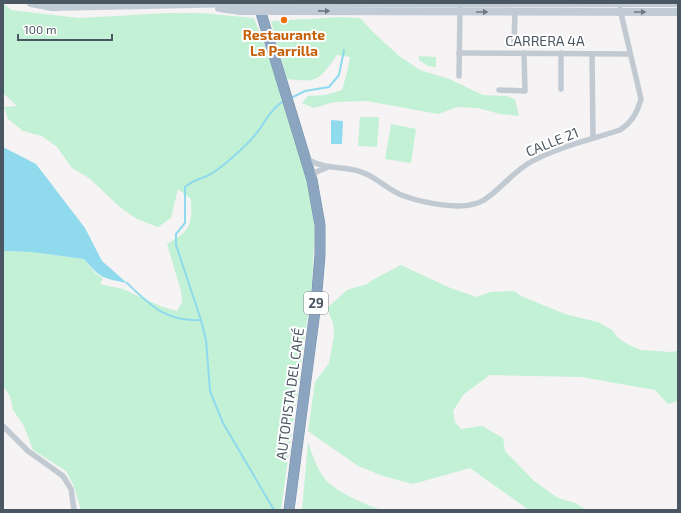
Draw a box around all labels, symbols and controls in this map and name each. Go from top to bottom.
one-way arrow [318,8,331,14]
one-way arrow [476,9,489,15]
one-way arrow [634,9,647,15]
marker: Restaurante La Parrilla [279,15,289,25]
scale bar [18,16,112,42]
text: 100 m [24,22,56,36]
place label: Restaurante La Parrilla [243,26,325,59]
street label: CARRERA 4A [505,32,585,49]
street label: CALLE 21 [523,123,581,160]
road number: 29 [304,292,328,314]
street label: AUTOPISTA DEL CAFÉ [272,327,307,461]

